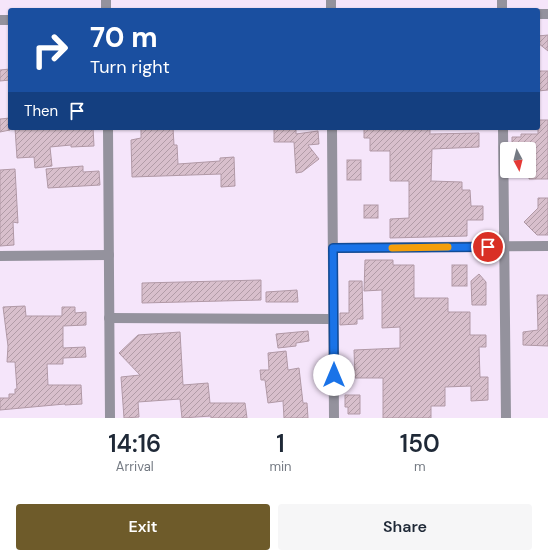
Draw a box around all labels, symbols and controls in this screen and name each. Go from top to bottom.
text: 70 m [90,19,158,56]
icon: right [24,24,76,76]
text: Turn right [90,55,170,79]
icon: arrive [66,100,88,122]
text: Then [24,101,58,121]
north arrow [500,142,536,178]
map controls [500,142,536,178]
pin [471,230,505,264]
icon: arrive [477,236,499,258]
position arrow [313,354,355,396]
text: 14:16 [108,428,161,459]
text: 1 [276,428,285,459]
text: 150 [400,428,440,459]
text: Arrival [116,458,154,475]
text: min [269,458,292,475]
text: m [414,458,426,475]
button: Exit [16,504,270,550]
button: Share [278,504,532,550]

